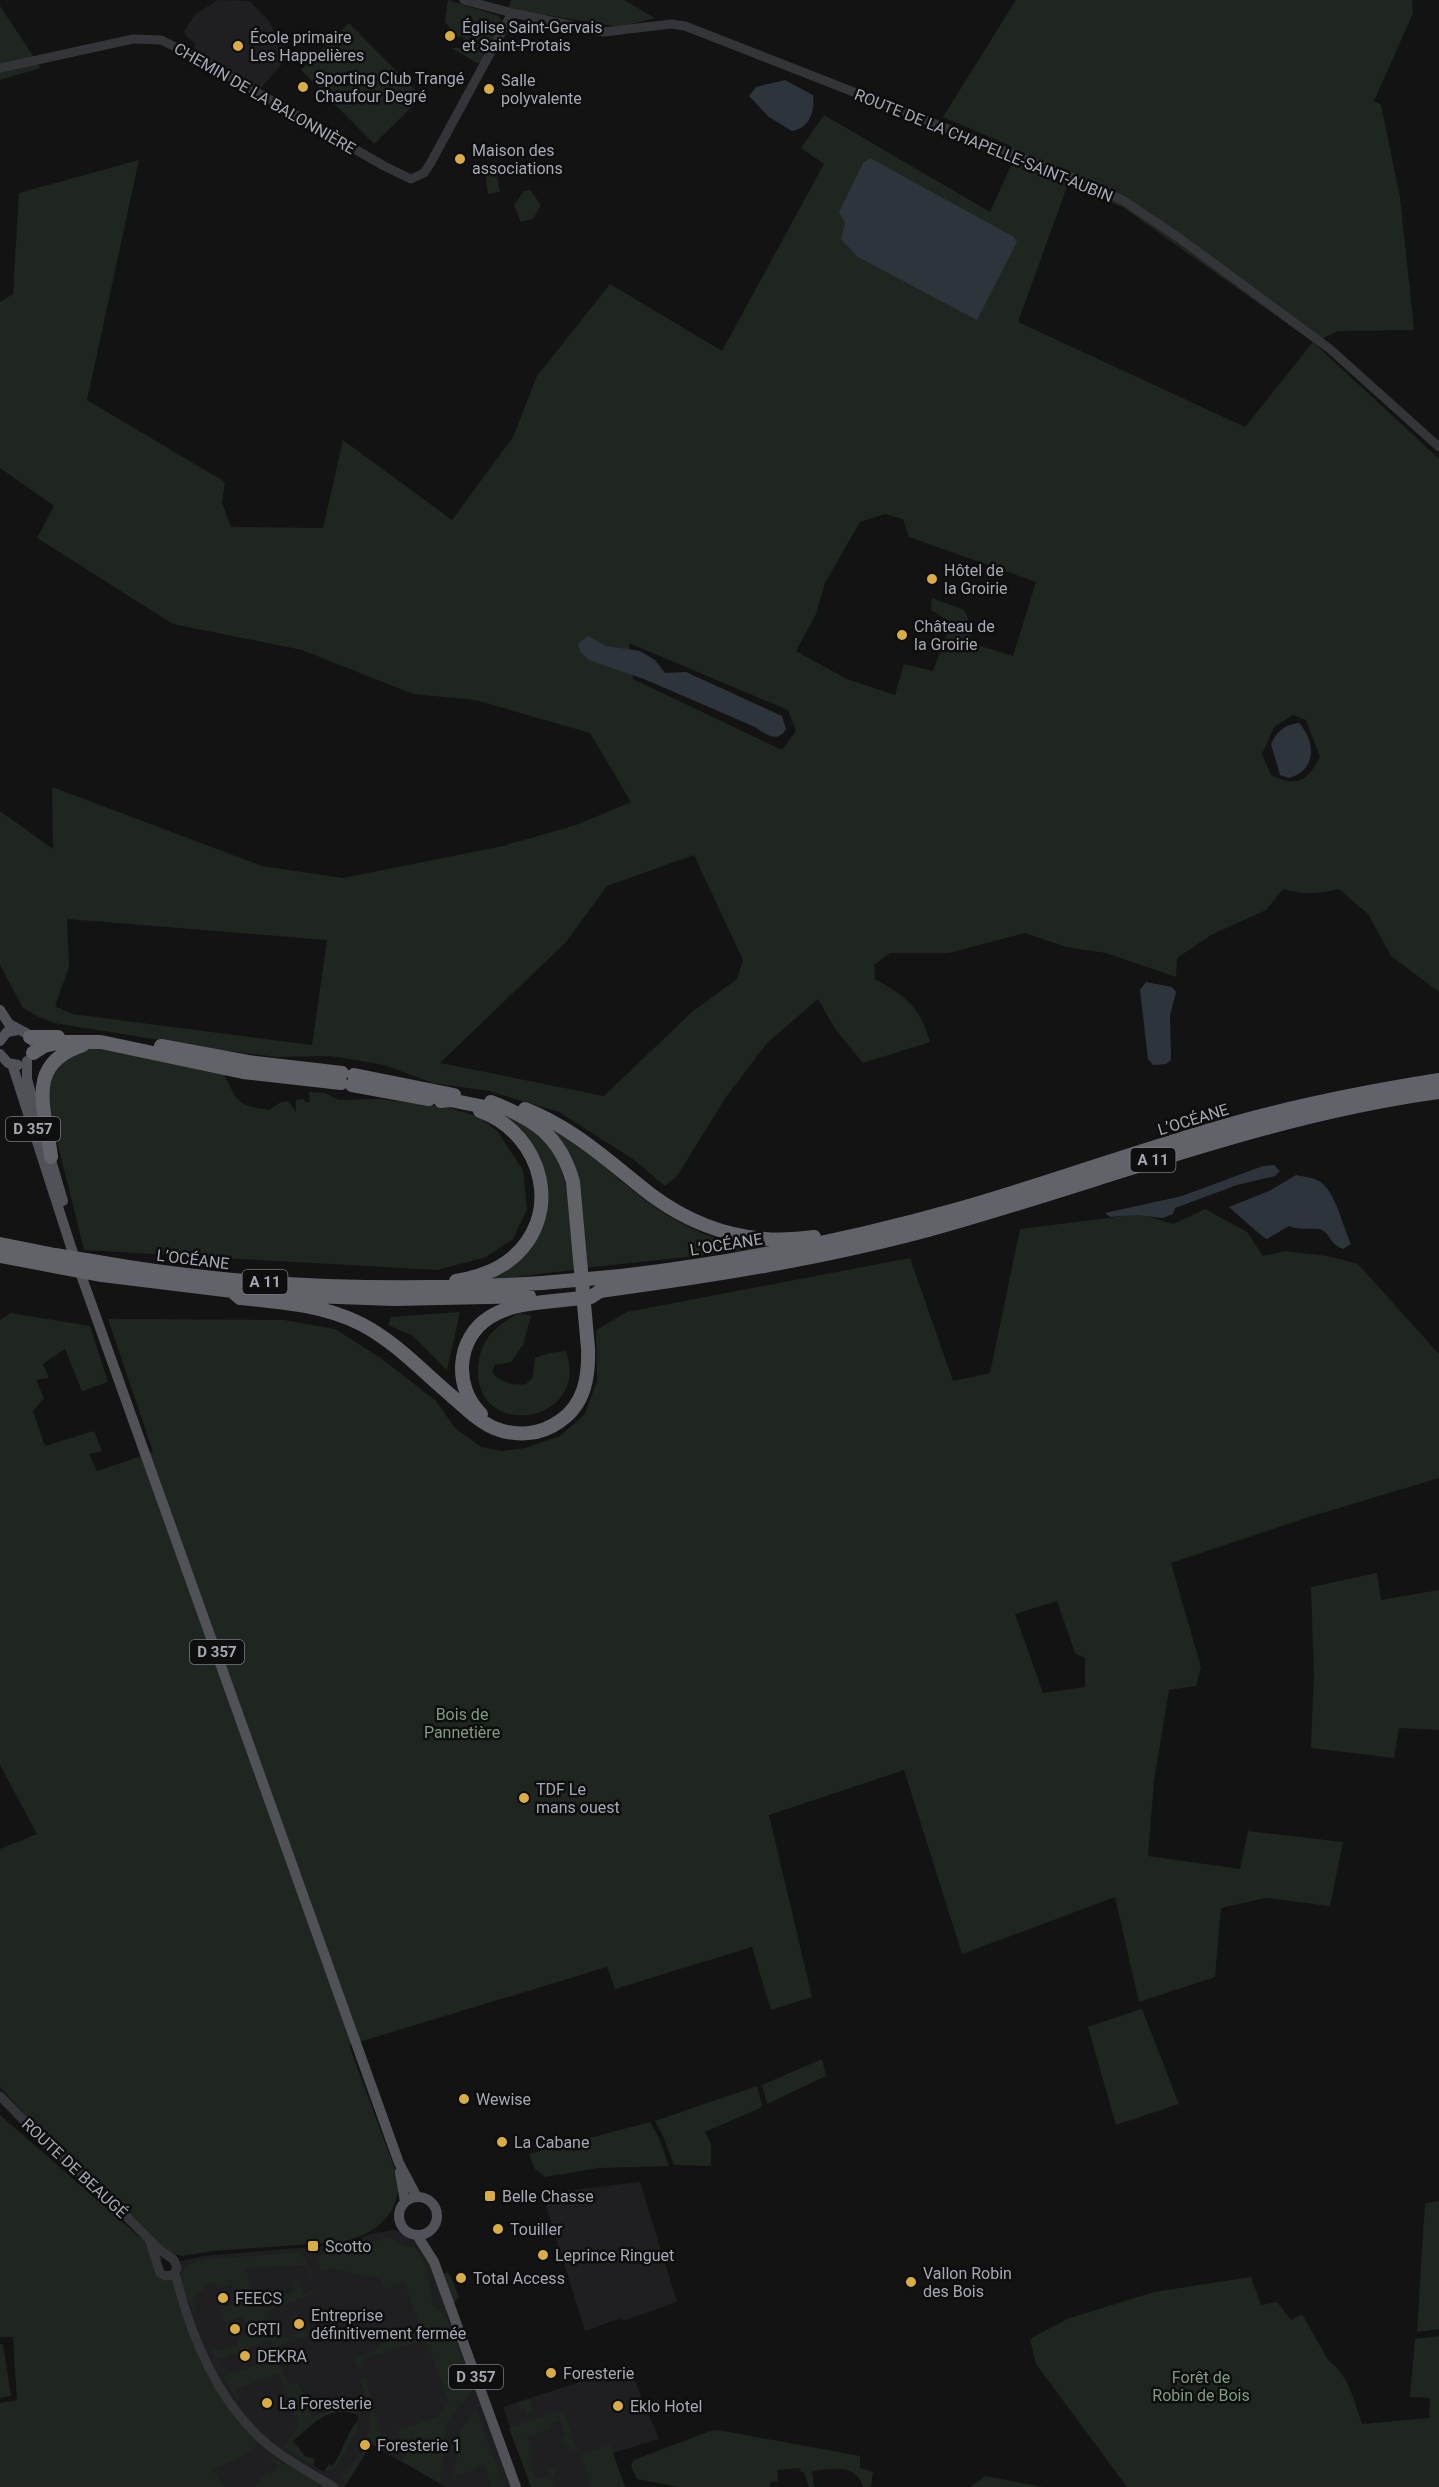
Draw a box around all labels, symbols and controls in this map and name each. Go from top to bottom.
place label: Église Saint-Gervais et Saint-Protais [462,18,602,55]
place label: École primaire Les Happelières [250,28,364,65]
marker: Église Saint-Gervais et Saint-Protais [443,29,457,43]
street label: CHEMIN DE LA BALONNIÈRE [171,39,359,158]
marker: École primaire Les Happelières [231,39,245,53]
place label: Sporting Club Trangé Chaufour Degré [315,69,464,106]
place label: Salle polyvalente [501,71,582,108]
marker: Sporting Club Trangé Chaufour Degré [296,80,310,94]
marker: Salle polyvalente [482,82,496,96]
street label: ROUTE DE LA CHAPELLE-SAINT-AUBIN [852,85,1116,206]
place label: Maison des associations [472,141,563,178]
marker: Maison des associations [453,152,467,166]
place label: Hôtel de la Groirie [944,561,1008,598]
marker: Hôtel de la Groirie [925,572,939,586]
place label: Château de la Groirie [914,617,995,654]
marker: Château de la Groirie [895,628,909,642]
street label: L’OCÉANE [1155,1100,1231,1139]
road number: D 357 [6,1117,60,1141]
road number: A 11 [1130,1148,1176,1172]
street label: L’OCÉANE [688,1229,764,1260]
street label: L’OCÉANE [155,1246,230,1273]
road number: A 11 [242,1270,288,1294]
road number: D 357 [190,1640,244,1664]
park label: Bois de Pannetière [424,1705,500,1742]
place label: TDF Le mans ouest [536,1780,620,1817]
marker: TDF Le mans ouest [517,1791,531,1805]
place label: Wewise [476,2090,531,2109]
marker: Wewise [457,2092,471,2106]
street label: ROUTE DE BEAUGÉ [18,2115,131,2222]
place label: La Cabane [514,2133,589,2152]
marker: La Cabane [495,2135,509,2149]
place label: Belle Chasse [502,2187,594,2206]
marker: Belle Chasse [483,2189,497,2203]
place label: Touiller [510,2220,563,2239]
marker: Touiller [491,2222,505,2236]
place label: Scotto [325,2237,371,2256]
marker: Scotto [306,2239,320,2253]
place label: Leprince Ringuet [555,2246,674,2265]
marker: Leprince Ringuet [536,2248,550,2262]
place label: Vallon Robin des Bois [923,2264,1012,2301]
place label: Total Access [473,2269,565,2288]
marker: Total Access [454,2271,468,2285]
marker: Vallon Robin des Bois [904,2275,918,2289]
place label: FEECS [235,2289,282,2308]
marker: FEECS [216,2291,230,2305]
place label: Entreprise définitivement fermée [311,2306,466,2343]
marker: Entreprise définitivement fermée [292,2317,306,2331]
place label: CRTI [247,2320,281,2339]
marker: CRTI [228,2322,242,2336]
place label: DEKRA [257,2347,307,2366]
marker: DEKRA [238,2349,252,2363]
place label: Foresterie [563,2364,634,2383]
road number: D 357 [449,2365,503,2389]
marker: Foresterie [544,2366,558,2380]
park label: Forêt de Robin de Bois [1152,2368,1250,2405]
place label: La Foresterie [279,2394,372,2413]
marker: La Foresterie [260,2396,274,2410]
place label: Eklo Hotel [630,2397,702,2416]
marker: Eklo Hotel [611,2399,625,2413]
place label: Foresterie 1 [377,2436,461,2455]
marker: Foresterie 1 [358,2438,372,2452]

